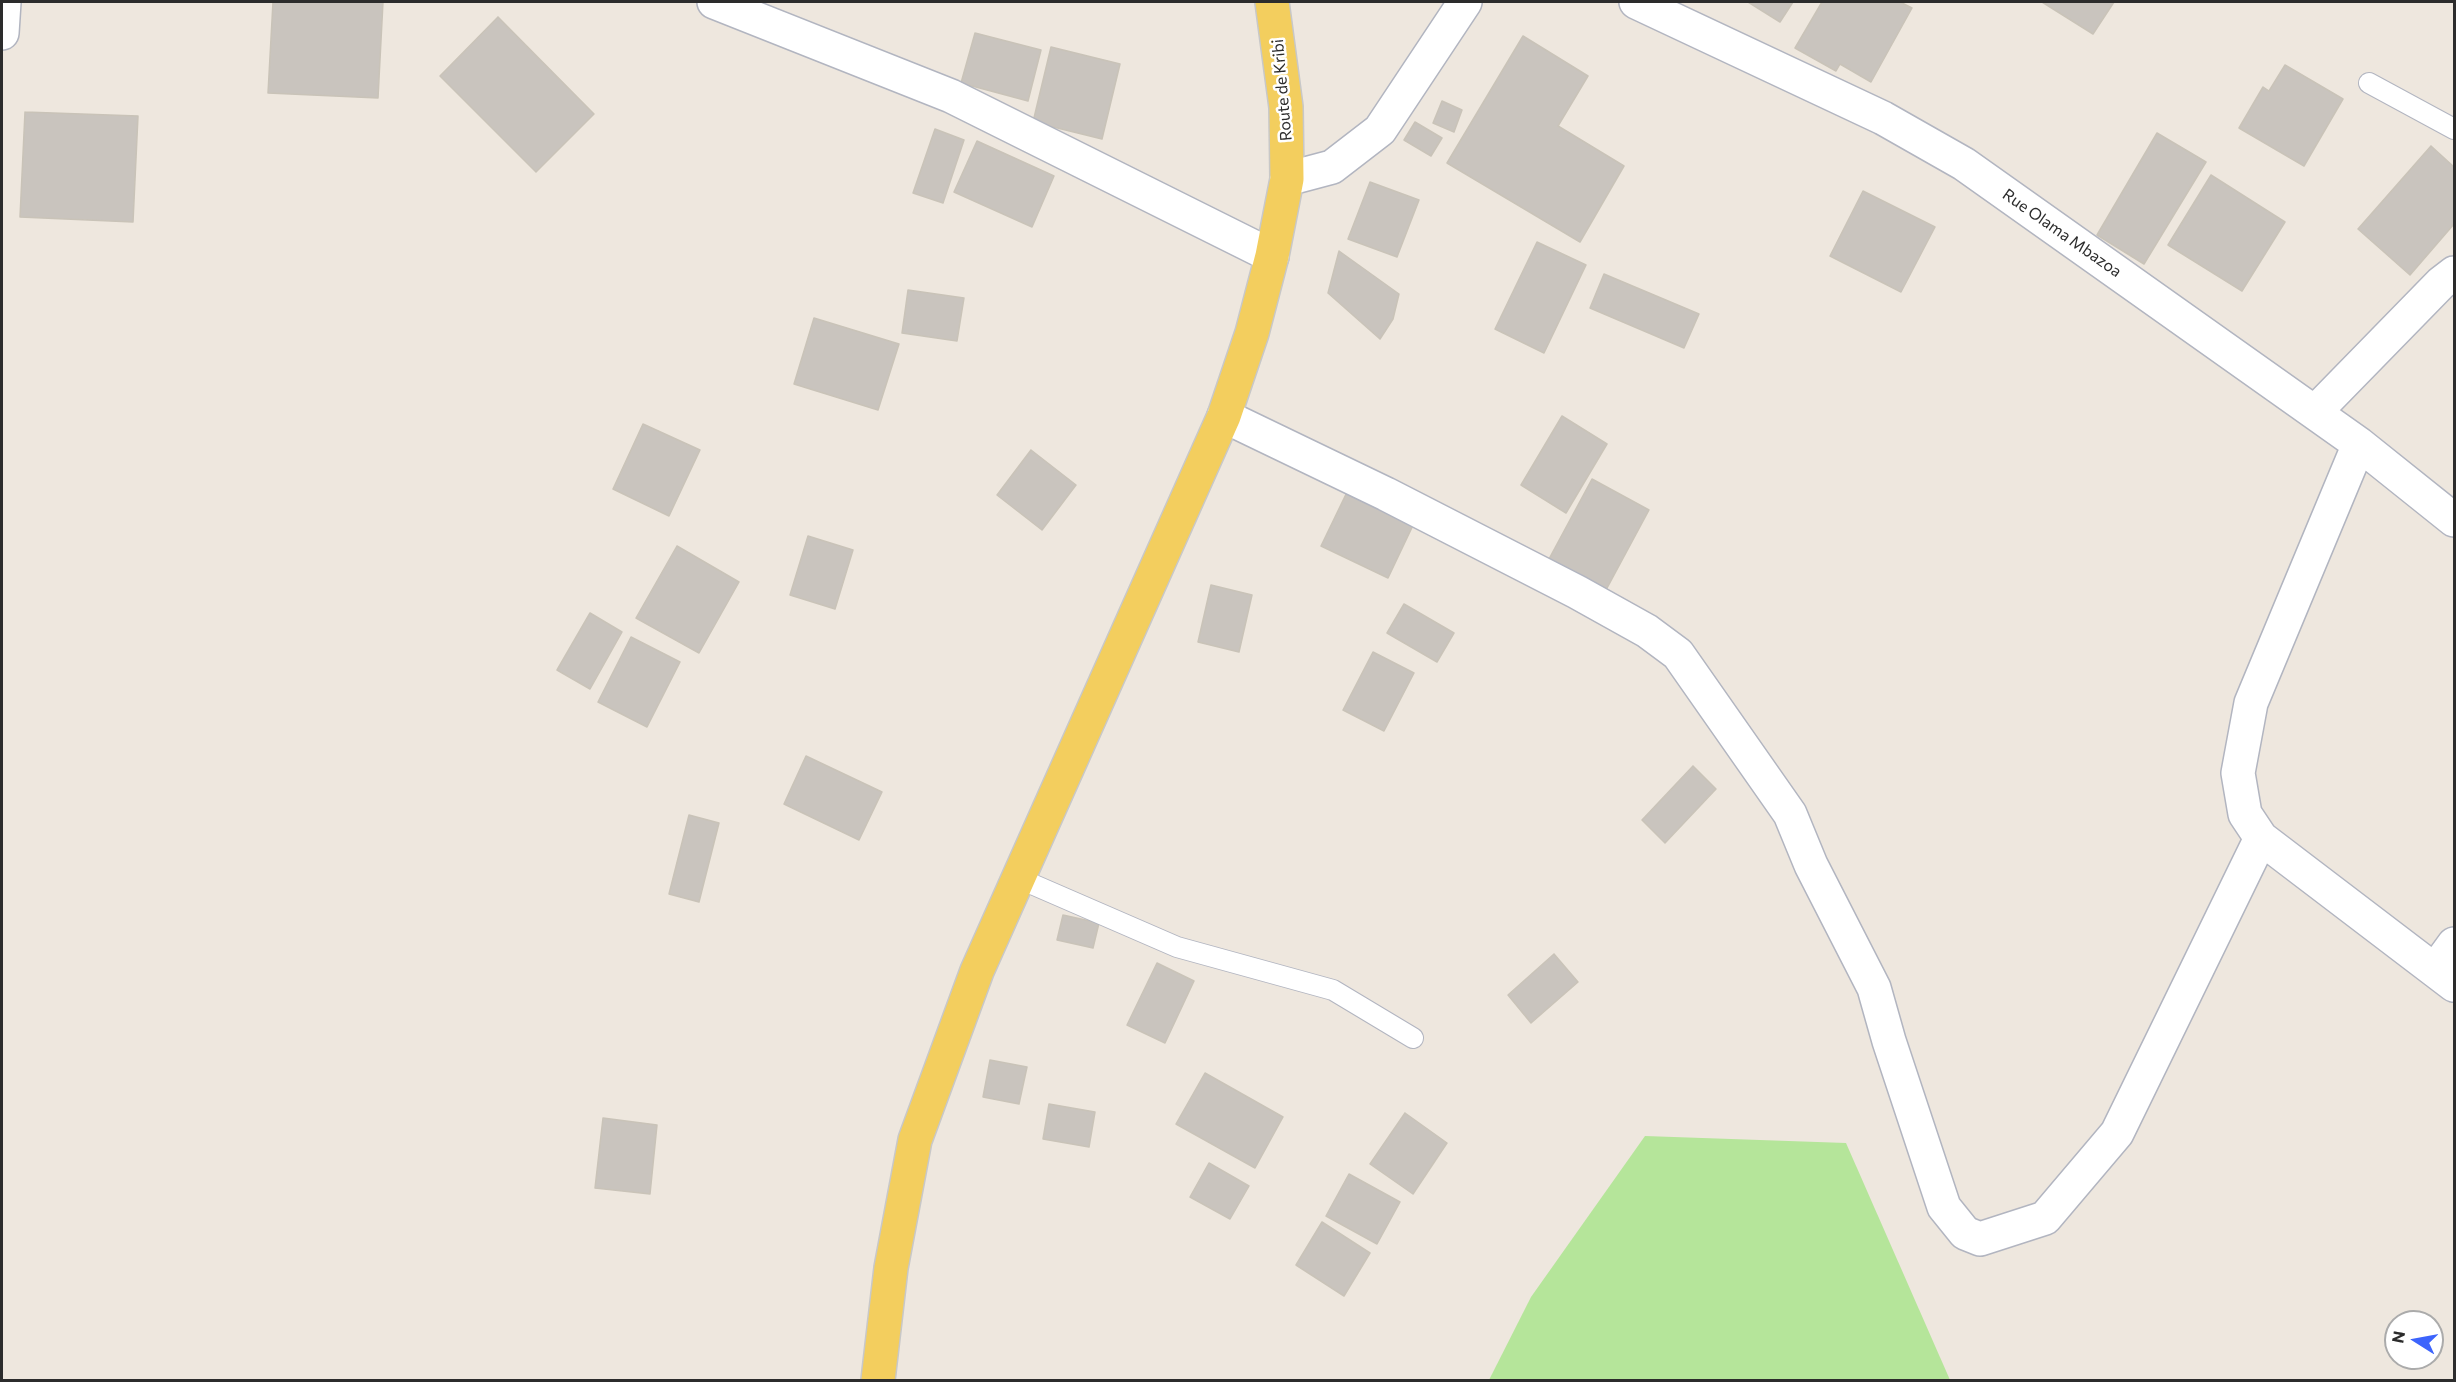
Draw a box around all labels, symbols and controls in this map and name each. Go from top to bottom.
street label: Route de Kribi [1268,38,1296,142]
street label: Rue Olama Mbazoa [1999,185,2125,281]
north arrow [2384,1310,2444,1370]
text: N [2387,1329,2408,1345]

